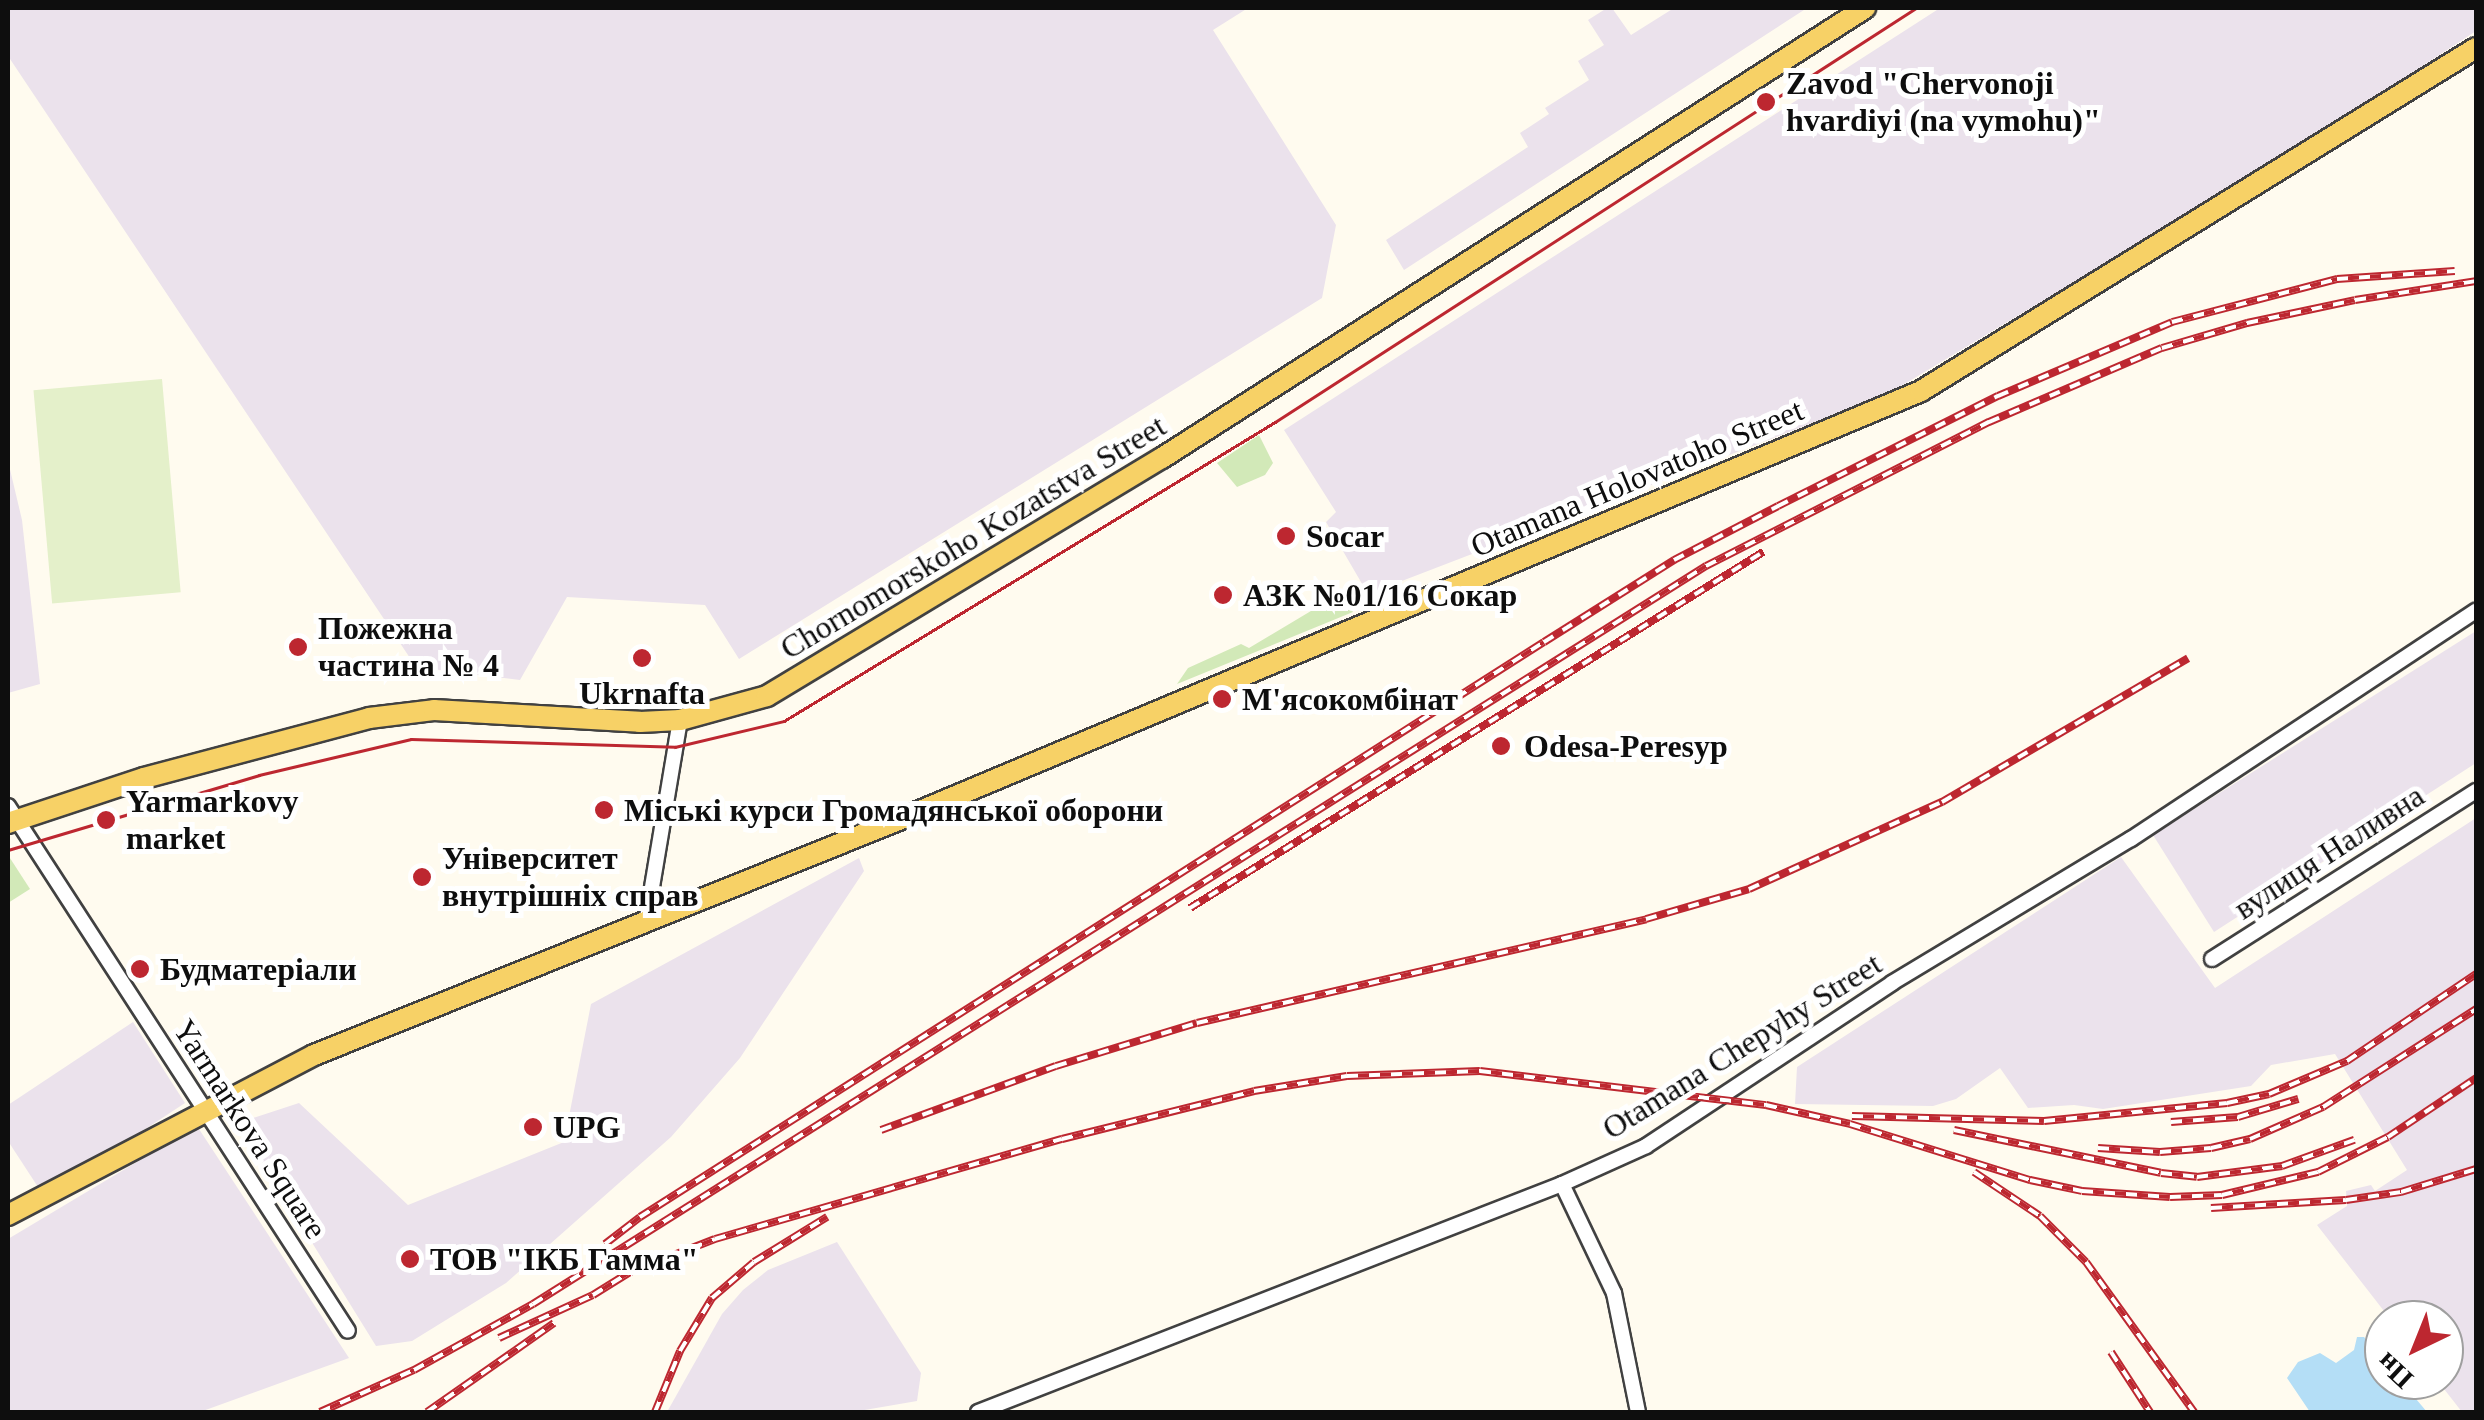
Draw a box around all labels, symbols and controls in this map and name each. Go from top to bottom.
place label: Zavod "Chervonoji hvardiyi (na vymohu)" [1786,65,2101,140]
marker: Zavod "Chervonoji hvardiyi (na vymohu)" [1755,91,1777,113]
street label: Otamana Holovatoho Street [1465,391,1809,565]
street label: Chornomorskoho Kozatstva Street [773,407,1173,667]
place label: Socar [1306,517,1384,555]
marker: Socar [1275,525,1297,547]
place label: АЗК №01/16 Сокар [1243,576,1517,614]
marker: АЗК №01/16 Сокар [1212,584,1234,606]
place label: Пожежна частина № 4 [318,610,499,685]
marker: Пожежна частина № 4 [287,636,309,658]
marker: Ukrnafta [631,647,653,669]
place label: Ukrnafta [579,674,705,712]
place label: М'ясокомбінат [1242,680,1458,718]
marker: М'ясокомбінат [1211,688,1233,710]
place label: Odesa-Peresyp [1524,727,1728,765]
marker: Odesa-Peresyp [1488,733,1514,759]
street label: вулиця Наливна [2227,776,2431,928]
place label: Yarmarkovy market [126,783,298,858]
place label: Міські курси Громадянської оборони [624,791,1163,829]
marker: Міські курси Громадянської оборони [593,799,615,821]
marker: Yarmarkovy market [95,809,117,831]
place label: Університет внутрішніх справ [442,840,699,915]
marker: Університет внутрішніх справ [411,866,433,888]
street label: Otamana Chepyhy Street [1595,944,1889,1148]
place label: Будматеріали [160,950,357,988]
marker: Будматеріали [129,958,151,980]
street label: Yarmarkova Square [165,1012,335,1246]
place label: UPG [553,1108,621,1146]
marker: UPG [522,1116,544,1138]
place label: ТОВ "ІКБ Гамма" [430,1240,698,1278]
marker: ТОВ "ІКБ Гамма" [399,1248,421,1270]
north arrow [2364,1300,2464,1400]
text: Пн [2370,1347,2419,1395]

